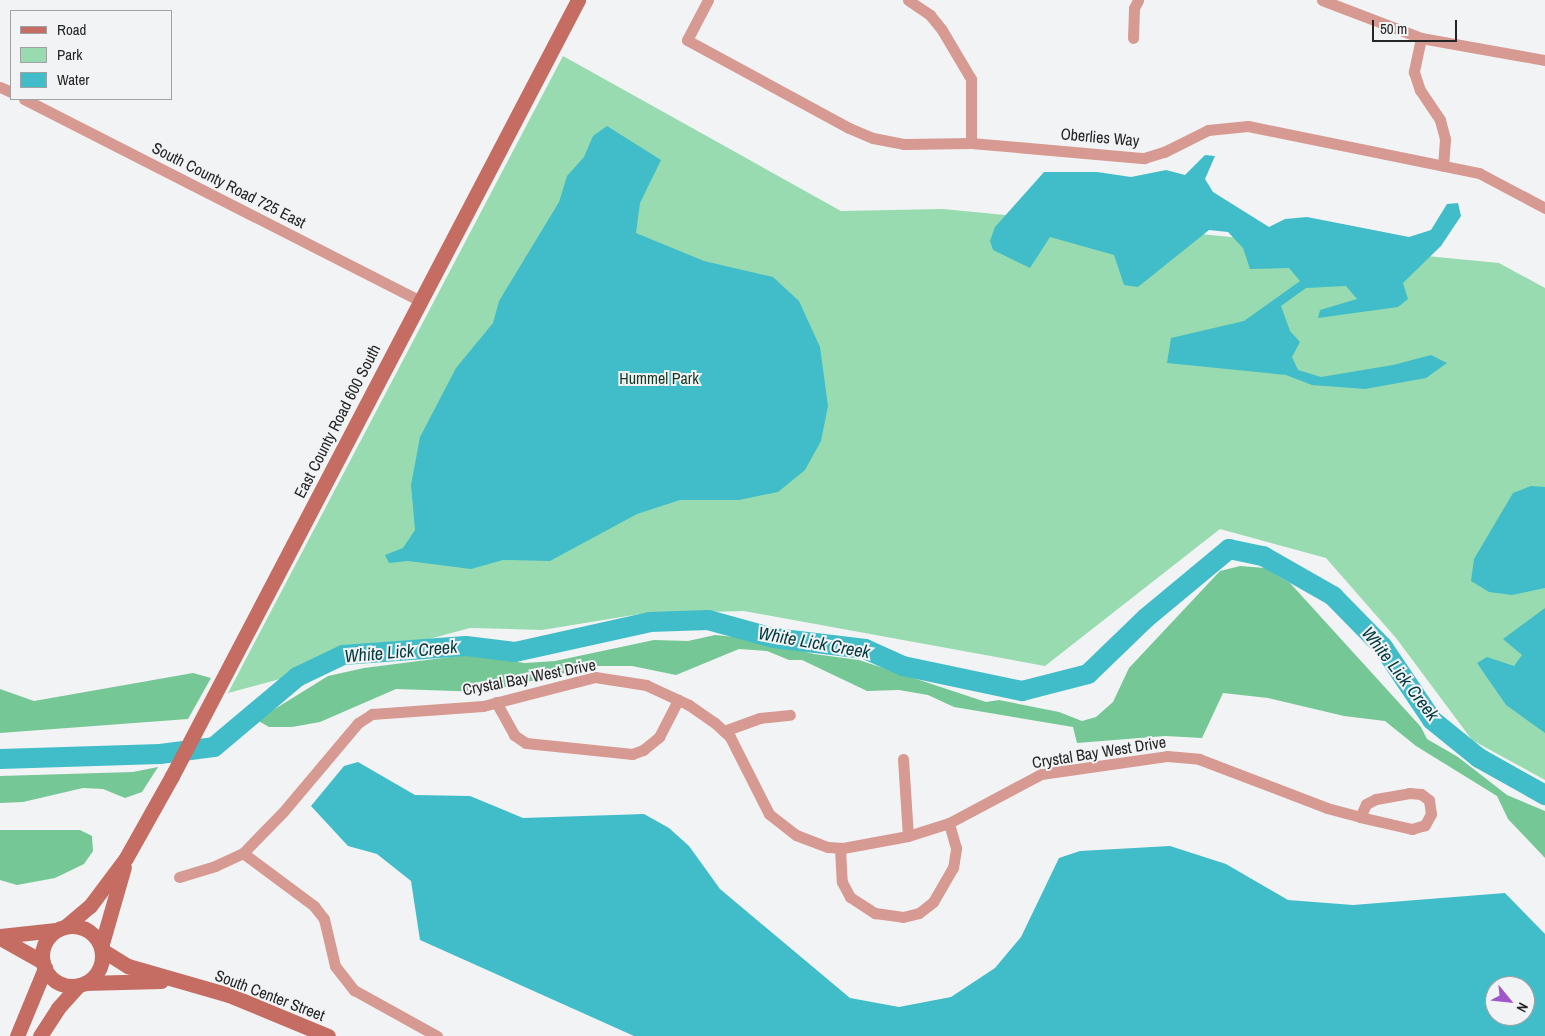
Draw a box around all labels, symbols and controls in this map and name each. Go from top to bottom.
legend [10,10,172,100]
scale bar [1375,10,1460,42]
text: 50 m [1380,18,1407,39]
text: Road [57,19,86,40]
text: Park [57,44,82,65]
text: Water [57,69,89,90]
street label: Oberlies Way [1060,124,1140,150]
street label: South County Road 725 East [149,138,309,232]
street label: East County Road 600 South [290,341,384,501]
park label: Hummel Park [619,368,699,388]
water label: White Lick Creek [756,623,872,663]
water label: White Lick Creek [1357,623,1443,725]
water label: White Lick Creek [344,636,458,668]
street label: Crystal Bay West Drive [461,655,597,699]
street label: Crystal Bay West Drive [1031,732,1167,772]
street label: South Center Street [212,965,328,1025]
north arrow [1485,976,1535,1026]
text: N [1512,1000,1532,1015]

